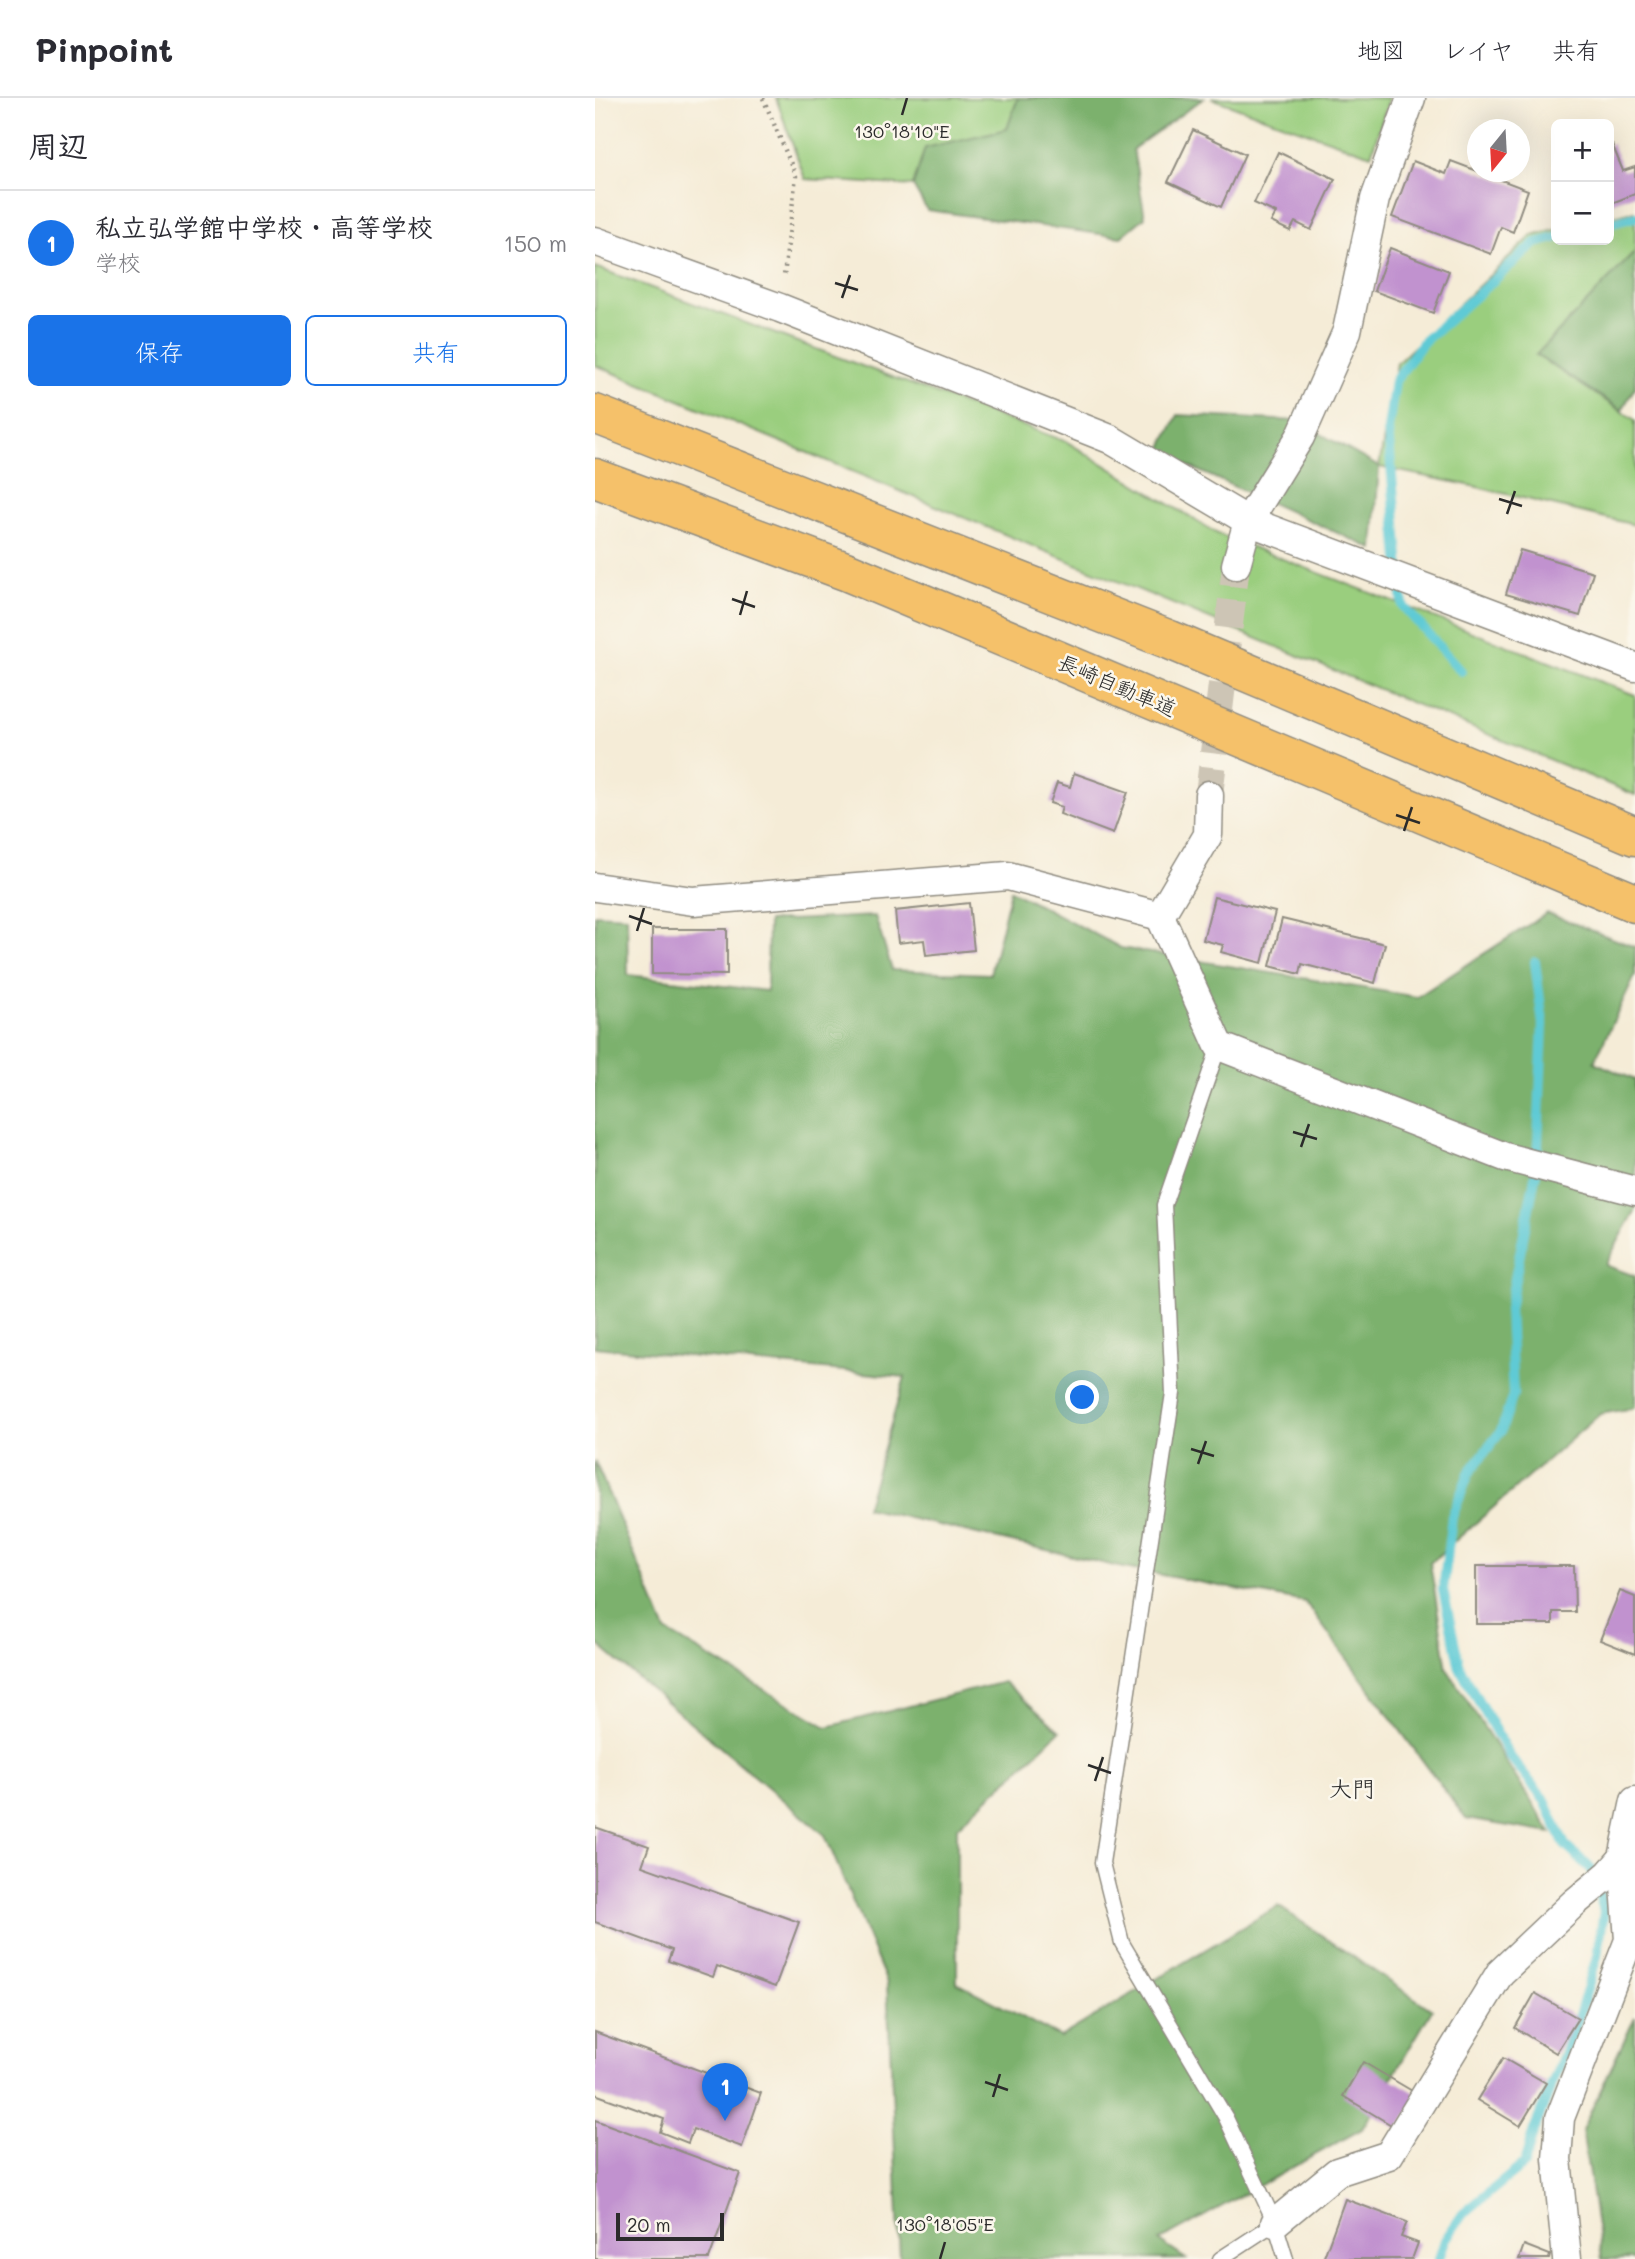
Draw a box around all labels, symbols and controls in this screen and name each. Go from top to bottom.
text: Pinpoint [35,27,173,70]
text: 地図 [1357,34,1405,65]
text: レイヤ [1443,34,1514,65]
text: 共有 [1552,34,1600,65]
text: 130°18'10"E [854,119,950,143]
north arrow [1467,119,1530,182]
map controls [1551,119,1614,245]
button: + [1551,119,1614,182]
text: 周辺 [28,125,88,165]
button: − [1551,182,1614,245]
text: 私立弘学館中学校・高等学校 [95,210,433,244]
text: 1 [46,228,56,258]
text: 150 m [503,228,567,258]
text: 学校 [95,247,141,277]
button: 保存 [28,315,291,386]
button: 共有 [305,315,567,386]
street label: 長崎自動車道 [1054,648,1181,722]
your location [1065,1380,1099,1414]
district label: 大門 [1329,1773,1375,1803]
pin: 1 [702,2063,748,2121]
scale bar [616,2210,725,2242]
text: 20 m [627,2212,671,2237]
text: 130°18'05"E [896,2212,994,2236]

